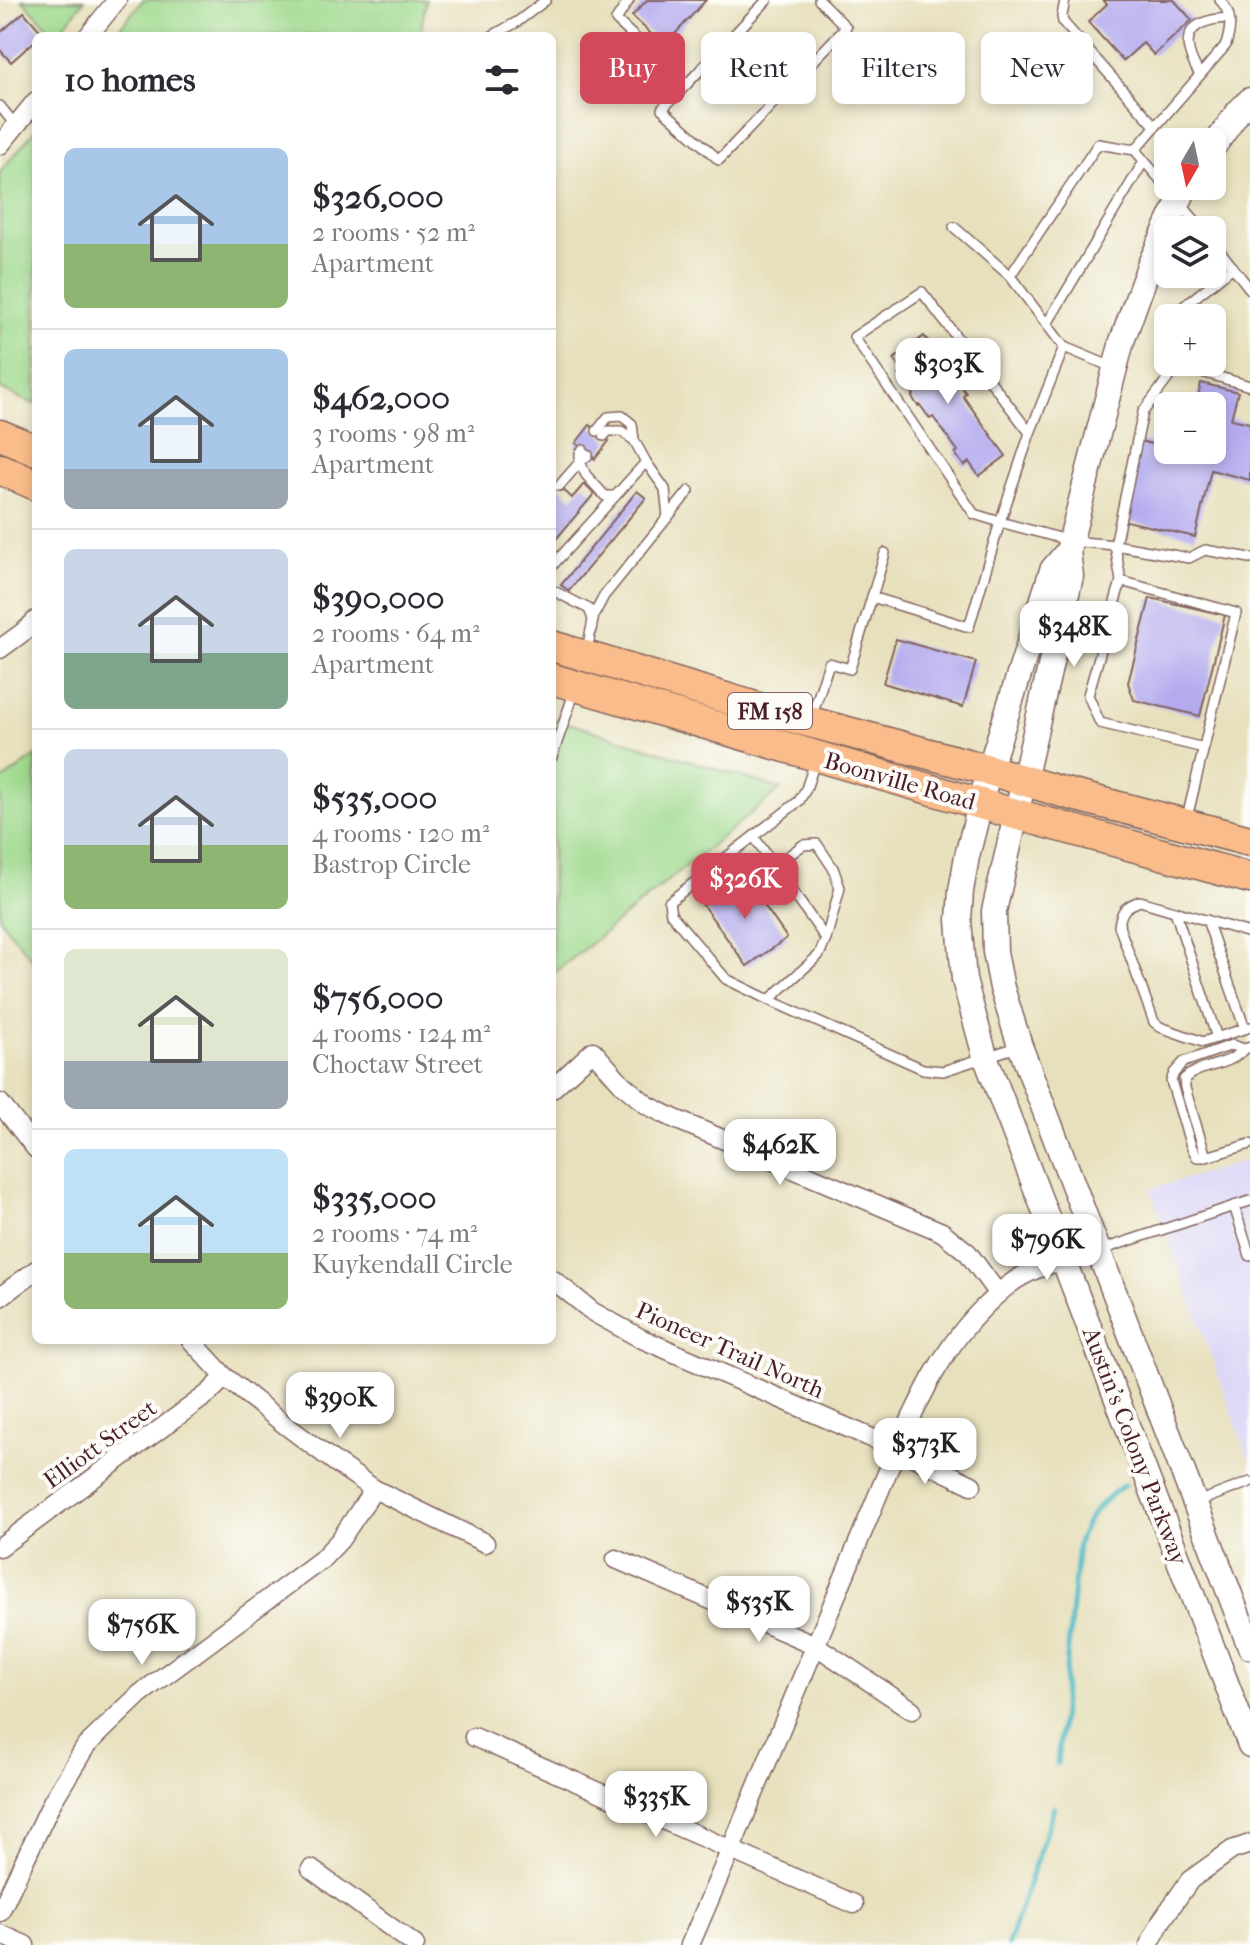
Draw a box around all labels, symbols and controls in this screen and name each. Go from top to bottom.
chip: Buy [580,32,685,104]
chip: Rent [701,32,816,104]
chip: Filters [832,32,965,104]
chip: New [981,32,1093,104]
icon: filters [480,58,524,102]
text: 10 homes [64,60,195,100]
north arrow [1154,128,1226,200]
map controls [1154,128,1226,464]
text: $326,000 [312,177,444,217]
icon: home [128,180,224,276]
button: layers [1154,216,1226,288]
text: 2 rooms · 52 m² [312,217,475,248]
text: Apartment [312,248,434,279]
button: + [1154,304,1226,376]
pin: $303K [892,338,1004,406]
text: $303K [914,348,982,379]
text: $462,000 [312,378,450,418]
icon: home [128,381,224,477]
button: − [1154,392,1226,464]
text: 3 rooms · 98 m² [312,418,474,449]
text: Apartment [312,449,434,480]
text: $390,000 [312,578,445,618]
icon: home [128,581,224,677]
pin: $348K [1018,601,1130,669]
text: $348K [1038,611,1110,642]
text: 2 rooms · 64 m² [312,618,480,649]
text: Apartment [312,649,434,680]
road number: FM 158 [728,693,812,729]
street label: Boonville Road [821,746,980,816]
text: $535,000 [312,778,437,818]
icon: home [128,781,224,877]
text: 4 rooms · 120 m² [312,818,489,849]
text: Bastrop Circle [312,849,471,880]
pin: $326K [689,853,801,921]
text: $326K [709,863,781,894]
text: $756,000 [312,978,444,1018]
icon: home [128,981,224,1077]
text: 4 rooms · 124 m² [312,1018,490,1049]
text: Choctaw Street [312,1049,483,1080]
pin: $462K [724,1119,836,1187]
text: $462K [742,1129,818,1160]
text: $335,000 [312,1178,437,1218]
icon: home [128,1181,224,1277]
pin: $796K [991,1214,1103,1282]
text: 2 rooms · 74 m² [312,1218,477,1249]
text: $796K [1010,1224,1084,1255]
text: Kuykendall Circle [312,1249,513,1280]
street label: Pioneer Trail North [632,1296,829,1404]
street label: Austin's Colony Parkway [1076,1322,1194,1570]
pin: $390K [284,1372,396,1440]
text: $390K [304,1382,376,1413]
street label: Elliott Street [38,1393,162,1494]
pin: $373K [869,1418,981,1486]
text: $373K [891,1428,959,1459]
pin: $535K [703,1576,815,1644]
text: $535K [726,1586,792,1617]
pin: $756K [86,1599,198,1667]
text: $756K [106,1609,178,1640]
pin: $335K [600,1771,712,1839]
text: $335K [623,1781,689,1812]

